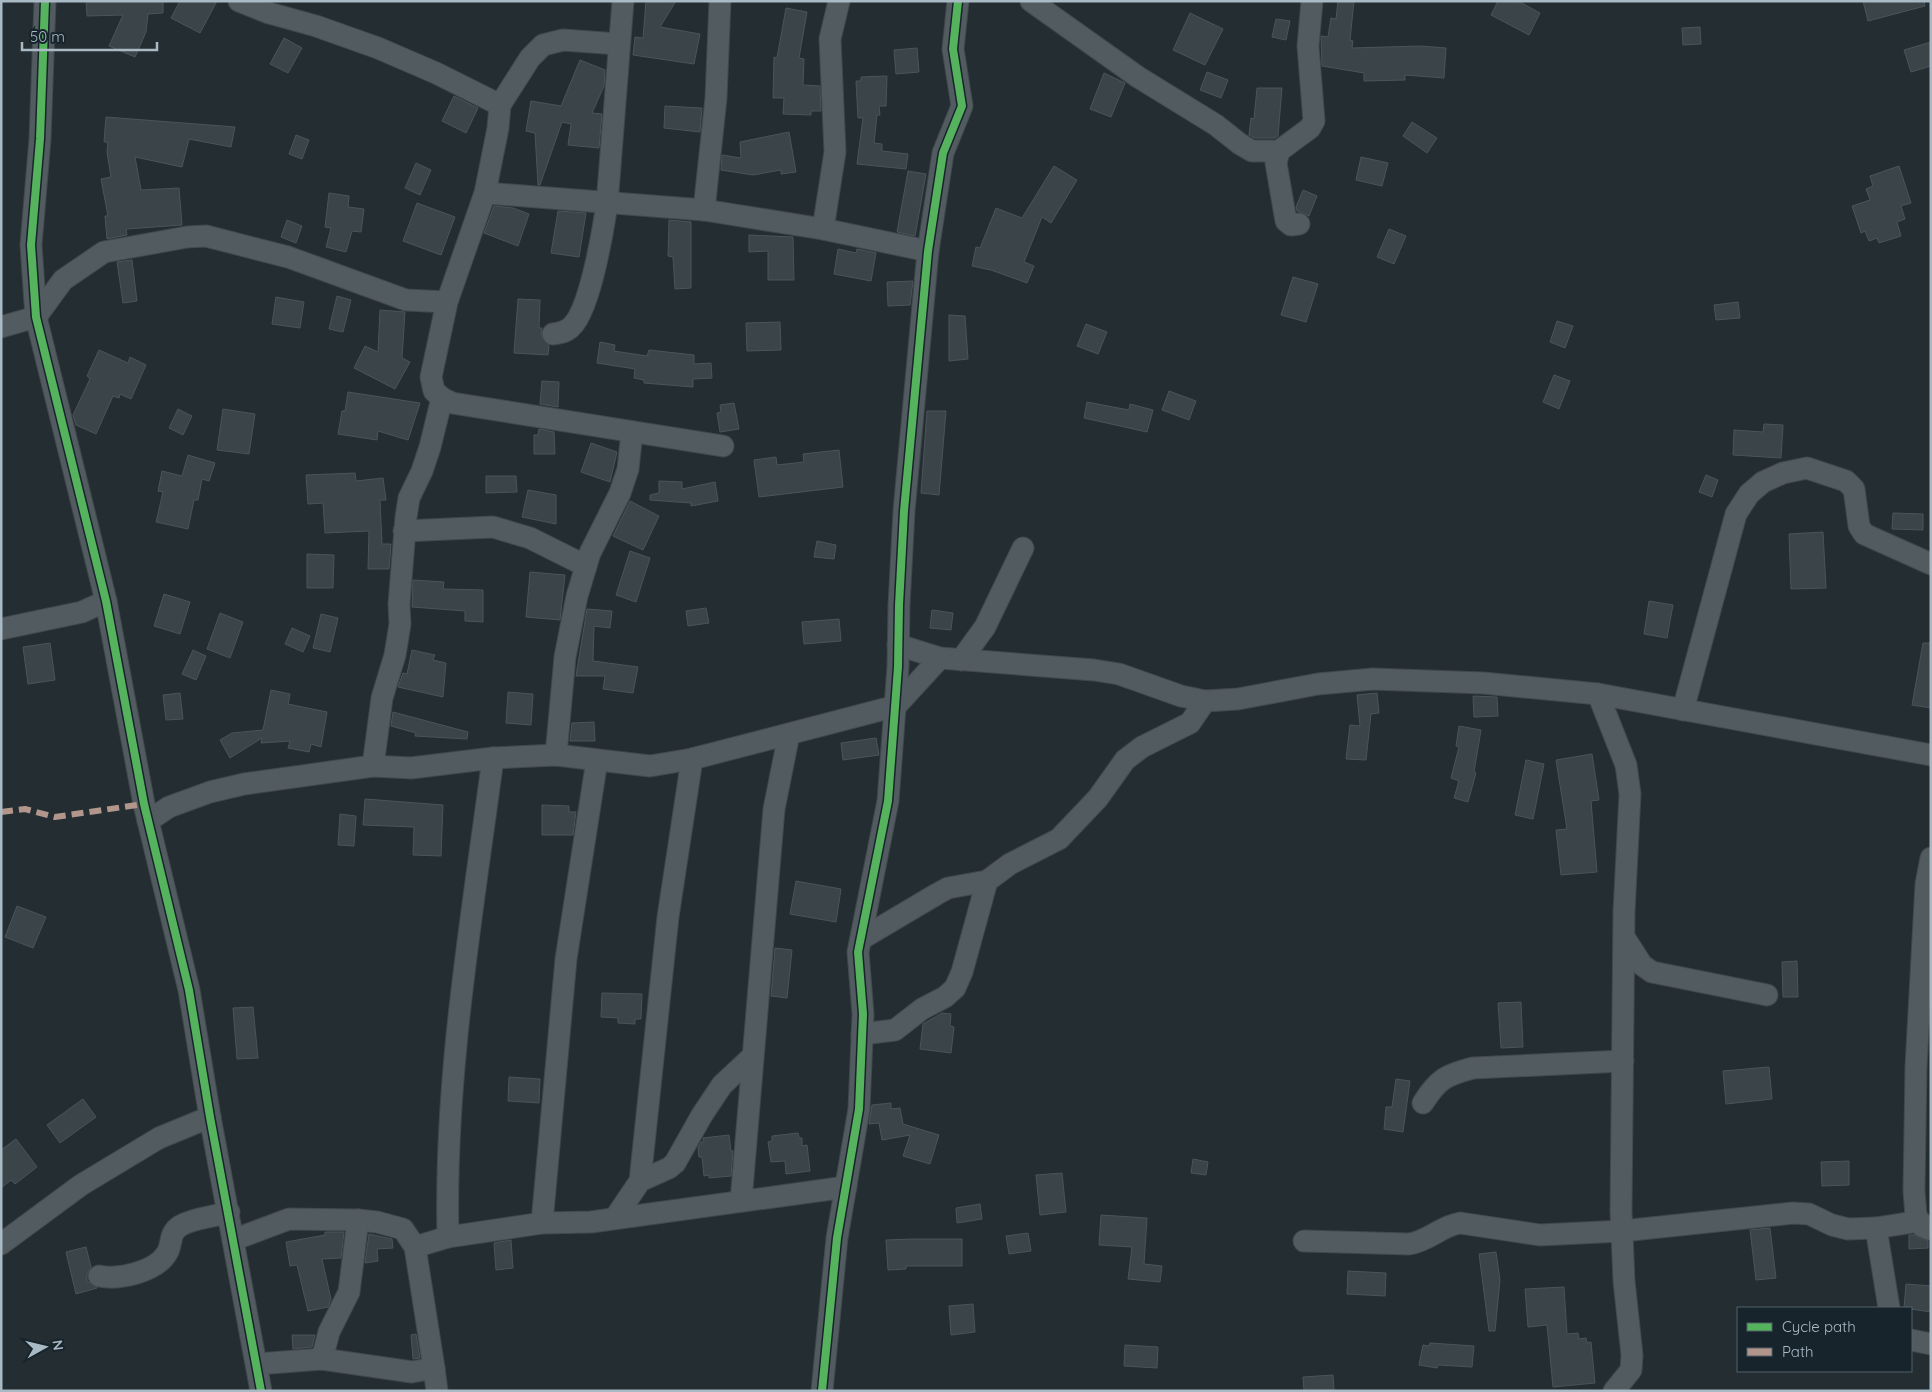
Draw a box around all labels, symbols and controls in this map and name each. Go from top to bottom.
scale bar [22,20,158,52]
text: 50 m [30,27,65,46]
legend [1737,1307,1912,1372]
text: Cycle path [1782,1317,1856,1336]
north arrow [20,1322,70,1372]
text: N [48,1339,68,1352]
text: Path [1782,1342,1814,1361]

